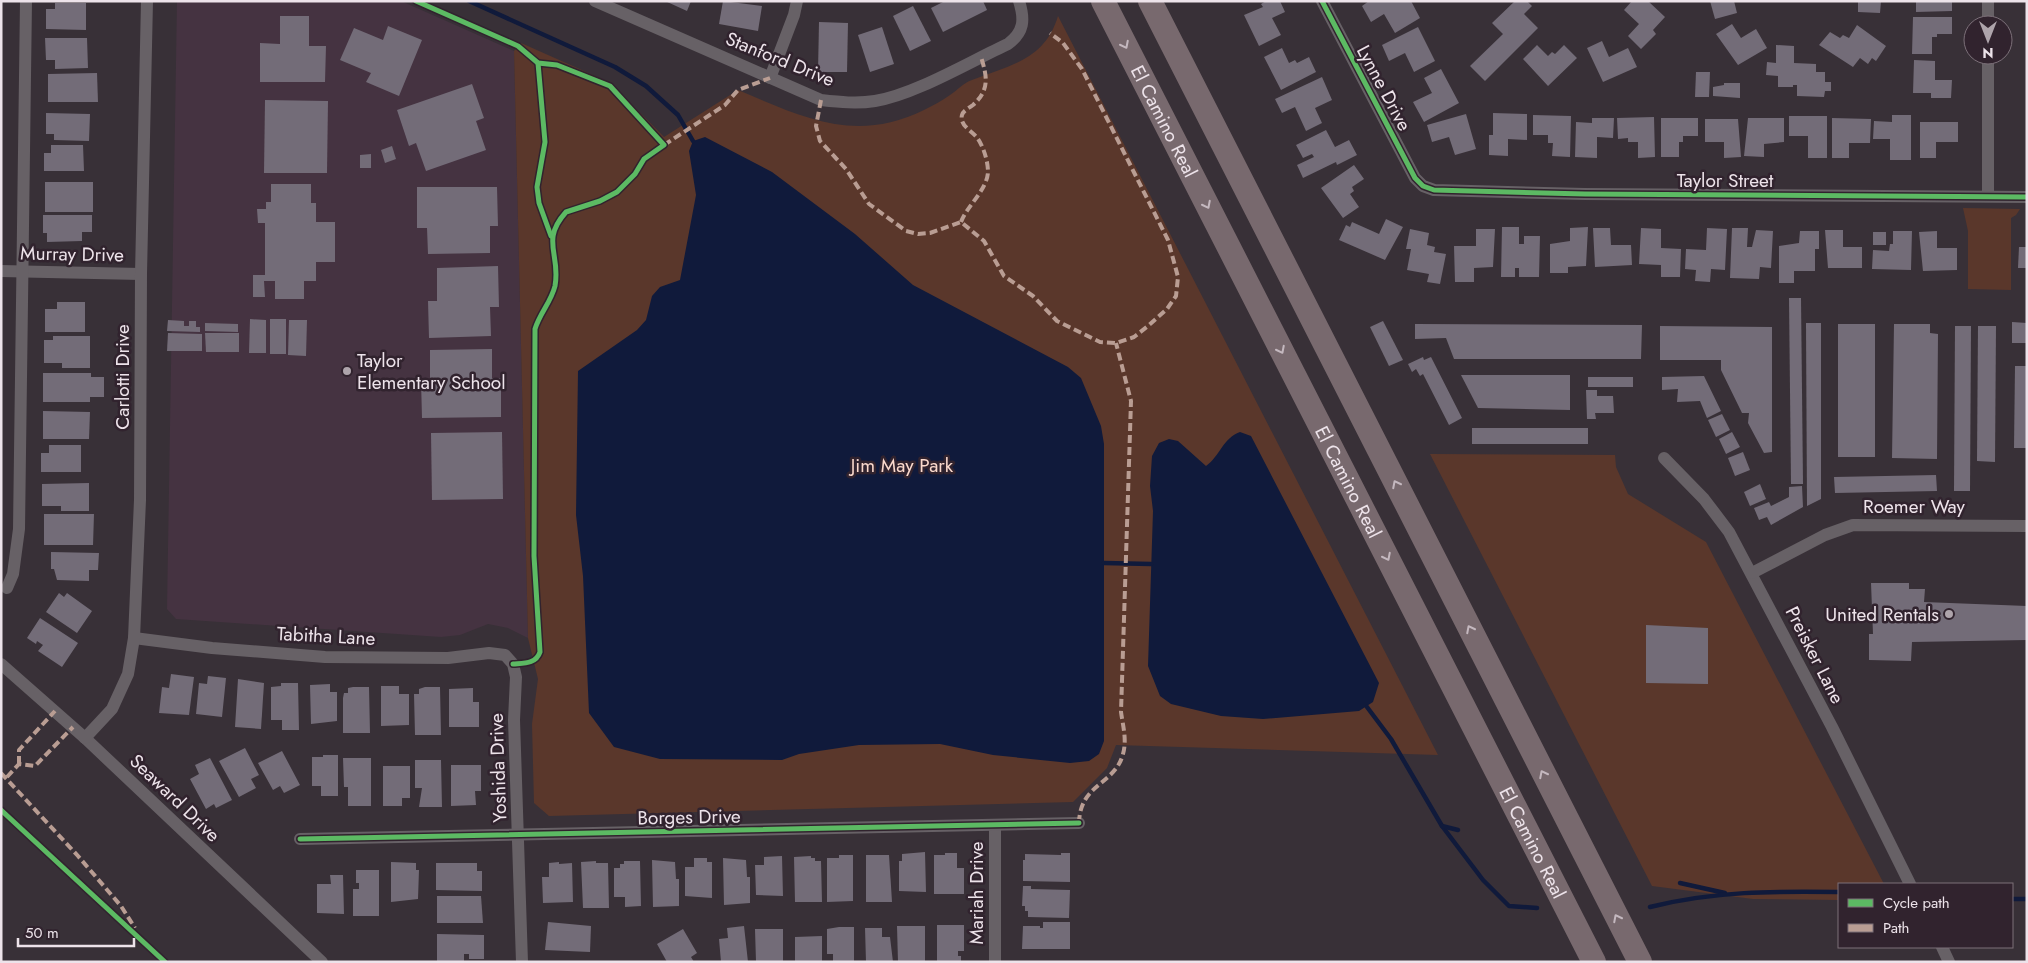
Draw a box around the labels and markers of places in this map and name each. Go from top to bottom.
place label: Taylor Elementary School [357,347,506,396]
marker: Taylor Elementary School [341,365,353,377]
place label: United Rentals [1825,601,1939,628]
marker: United Rentals [1943,608,1955,620]

